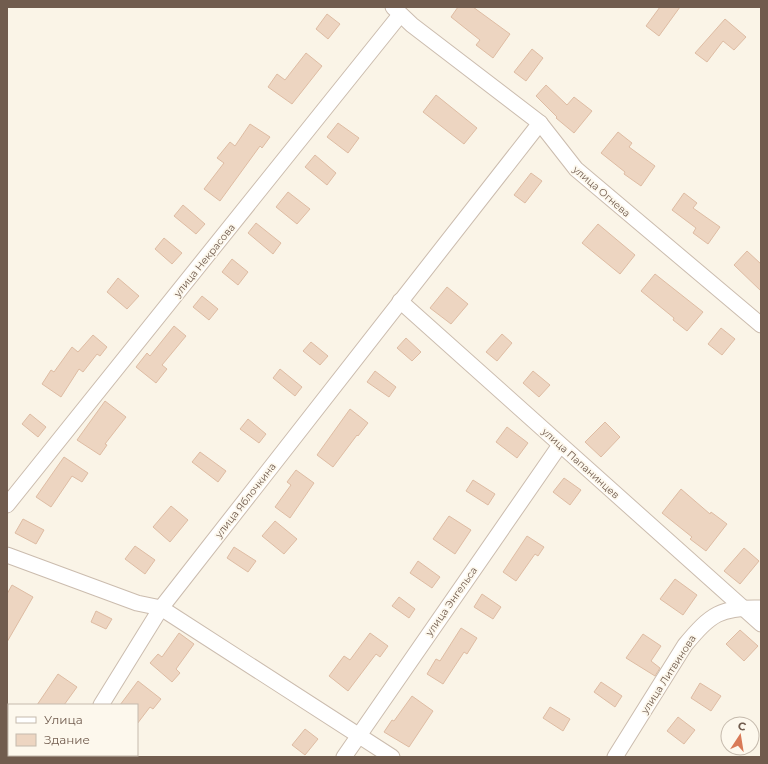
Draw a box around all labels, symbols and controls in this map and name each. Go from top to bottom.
street label: улица Огнева [570,162,633,220]
street label: улица Некрасова [170,221,238,300]
street label: улица Папанинцев [538,424,622,502]
street label: улица Яблочкина [211,460,279,541]
street label: улица Энгельса [422,564,480,639]
street label: улица Литвинова [638,632,699,717]
legend [8,704,138,756]
text: Улица [44,712,83,727]
north arrow [720,716,760,756]
text: С [737,719,747,734]
text: Здание [44,732,90,747]

